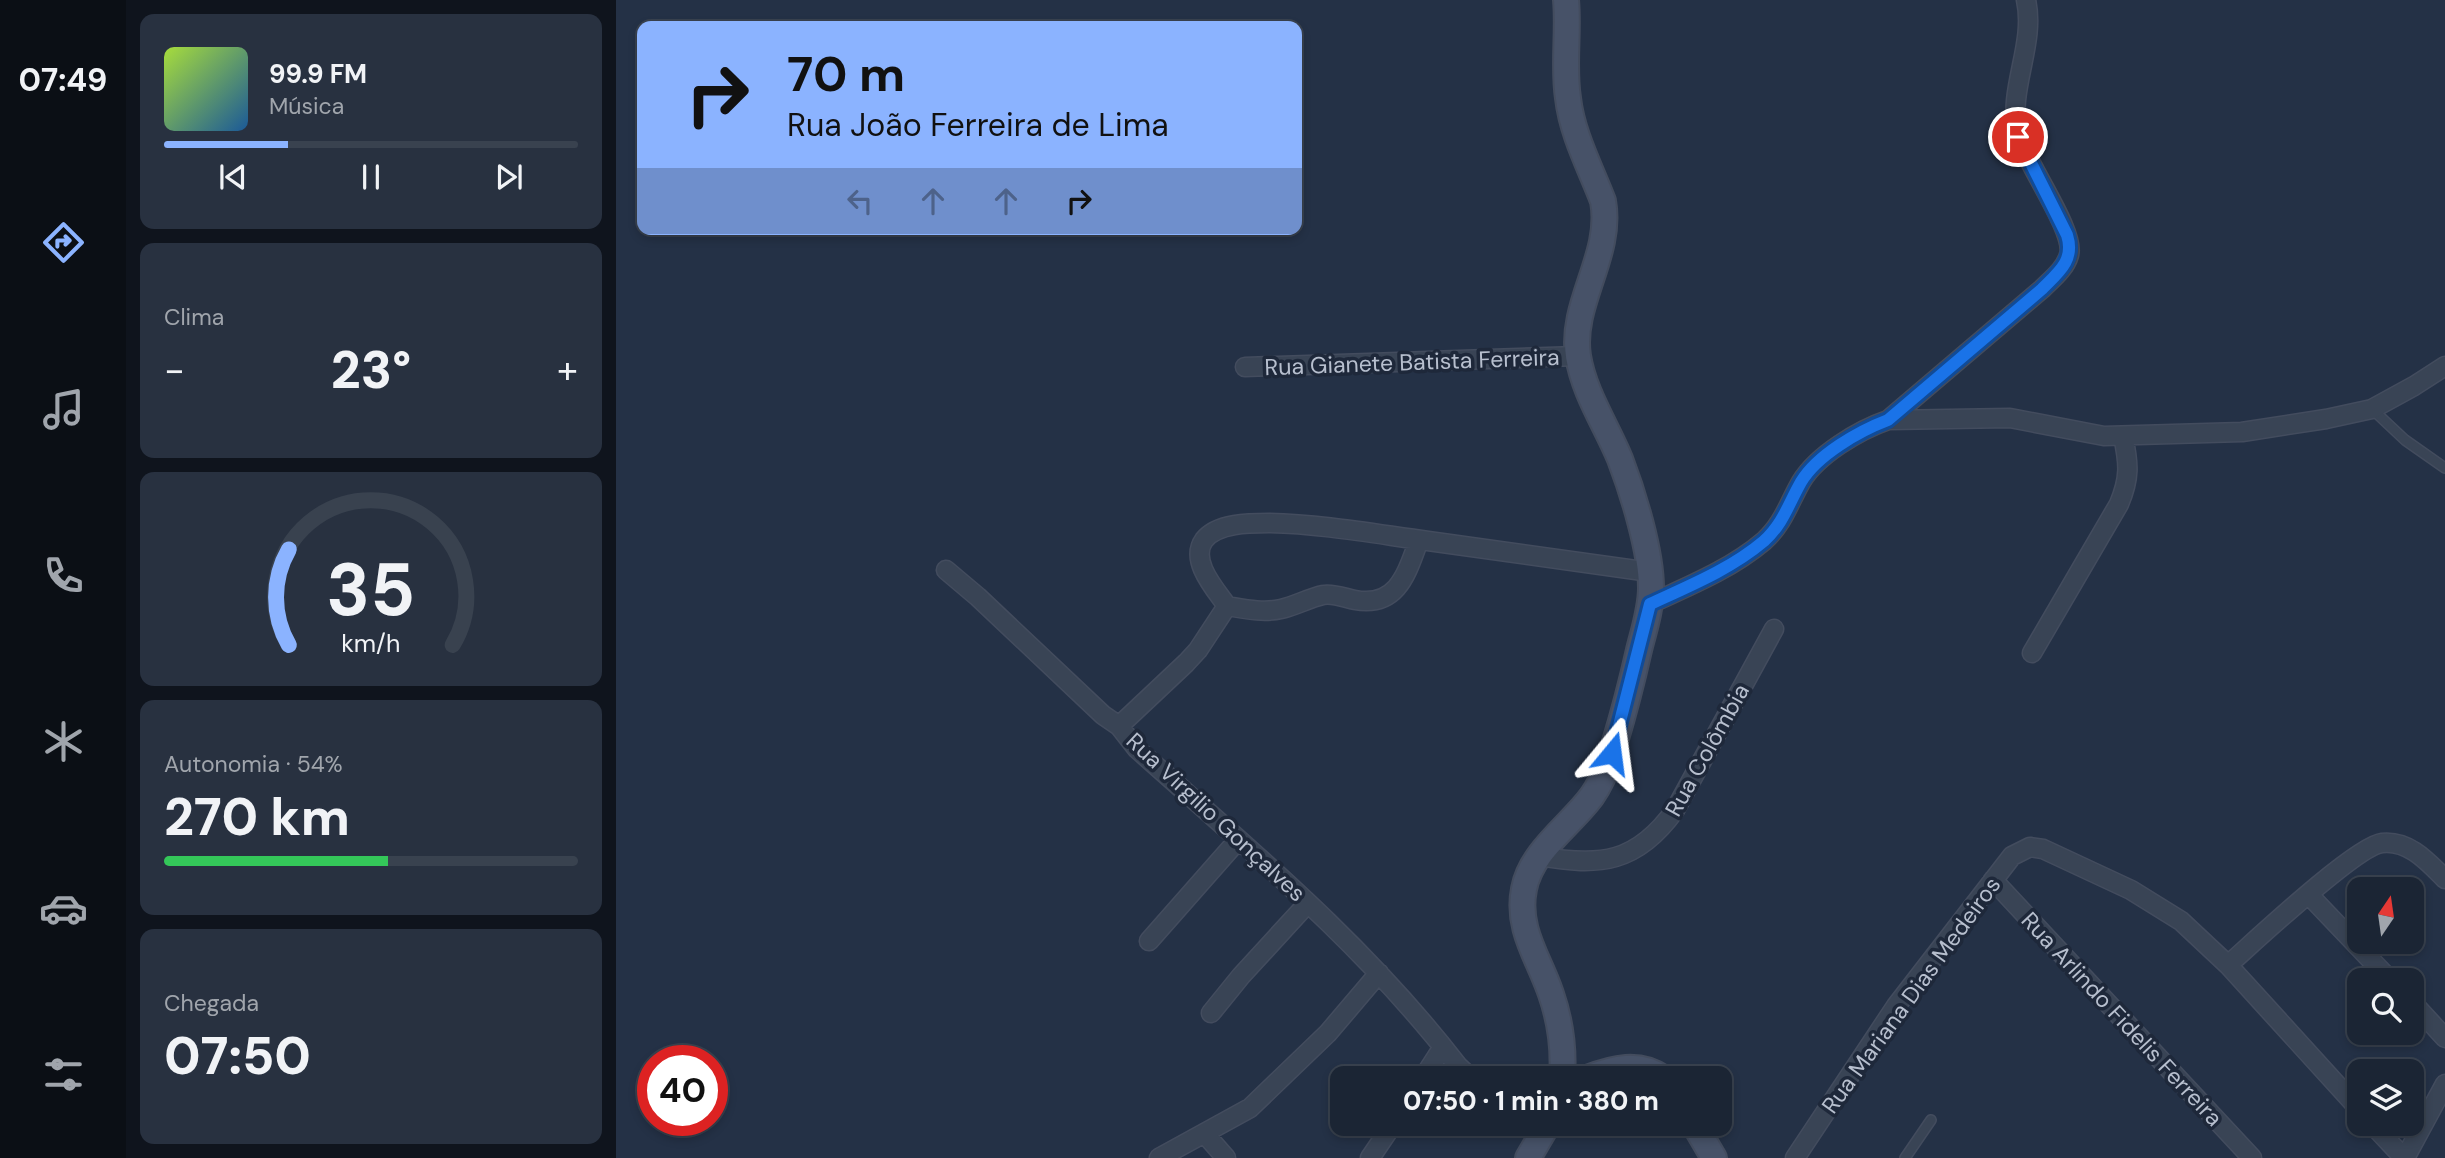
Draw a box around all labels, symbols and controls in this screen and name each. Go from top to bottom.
text: 70 m [787,42,905,106]
icon: right [672,49,763,140]
text: 99.9 FM [269,57,367,91]
text: 07:49 [19,59,107,101]
text: Música [269,91,344,121]
text: Rua João Ferreira de Lima [787,104,1169,146]
pin [1988,107,2048,167]
icon: arrive [1999,118,2037,156]
icon: previous [214,158,252,196]
icon: pause [352,158,390,196]
icon: next [490,158,528,196]
icon: left [841,182,879,220]
icon: ahead [914,182,952,220]
icon: ahead [987,182,1025,220]
icon: right [1060,182,1098,220]
icon: directions [39,218,88,267]
text: Clima [164,302,224,332]
text: 23° [331,336,411,404]
street label: Rua Gianete Batista Ferreira [1264,342,1560,382]
text: − [164,345,185,395]
text: + [557,345,578,395]
icon: music [39,385,88,434]
text: 35 [326,543,416,638]
icon: phone [39,551,88,600]
text: km/h [341,627,401,660]
street label: Rua Colômbia [1658,678,1756,822]
position arrow [1575,716,1649,790]
icon: climate [39,717,88,766]
street label: Rua Virgilio Gonçalves [1120,726,1312,908]
text: Autonomia · 54% [164,749,343,779]
text: 270 km [164,783,350,851]
street label: Rua Mariana Dias Medeiros [1815,871,2007,1119]
north arrow [2347,877,2424,954]
map controls [2347,877,2424,1136]
icon: car [39,884,88,933]
street label: Rua Arlindo Fidelis Ferreira [2015,906,2229,1132]
button: search [2347,968,2424,1045]
text: Chegada [164,988,259,1018]
text: 07:50 [164,1022,311,1090]
speed limit sign: 40 [637,1045,728,1136]
icon: filters [39,1050,88,1099]
button: layers [2347,1059,2424,1136]
text: 07:50 · 1 min · 380 m [1403,1084,1659,1118]

